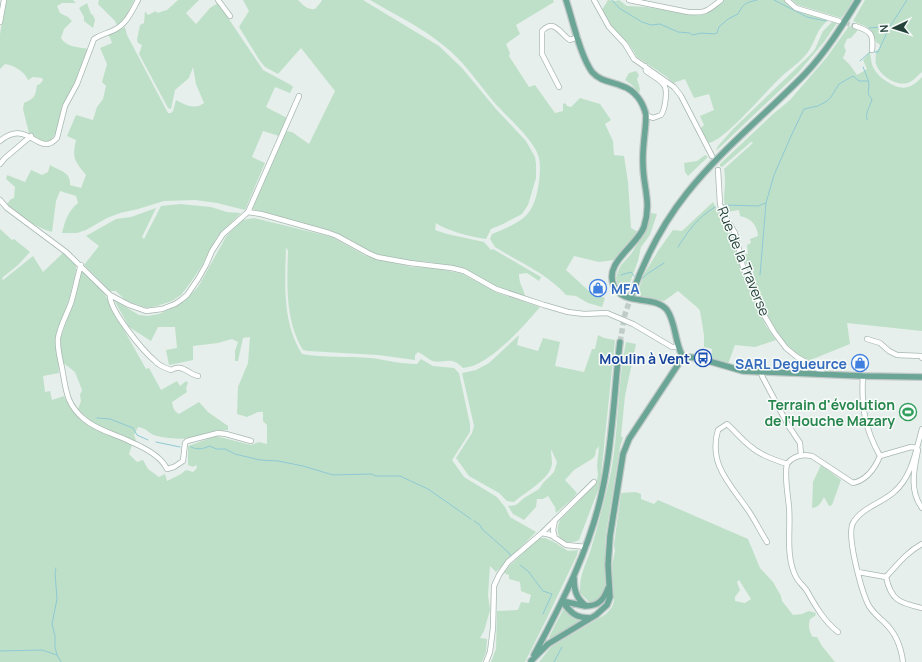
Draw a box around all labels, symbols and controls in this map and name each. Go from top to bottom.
north arrow [874,8,914,48]
text: N [876,24,891,33]
street label: Rue de la Traverse [713,203,775,319]
shop icon: MFA [588,278,608,298]
place label: MFA [611,279,640,298]
bus stop icon: Moulin à Vent [693,348,713,368]
place label: Moulin à Vent [599,349,690,368]
shop icon: SARL Degueurce [850,353,870,373]
place label: SARL Degueurce [735,354,847,373]
place label: Terrain d'évolution de l'Houche Mazary [764,395,895,430]
sports icon: Terrain d'évolution de l'Houche Mazary [898,402,918,422]

